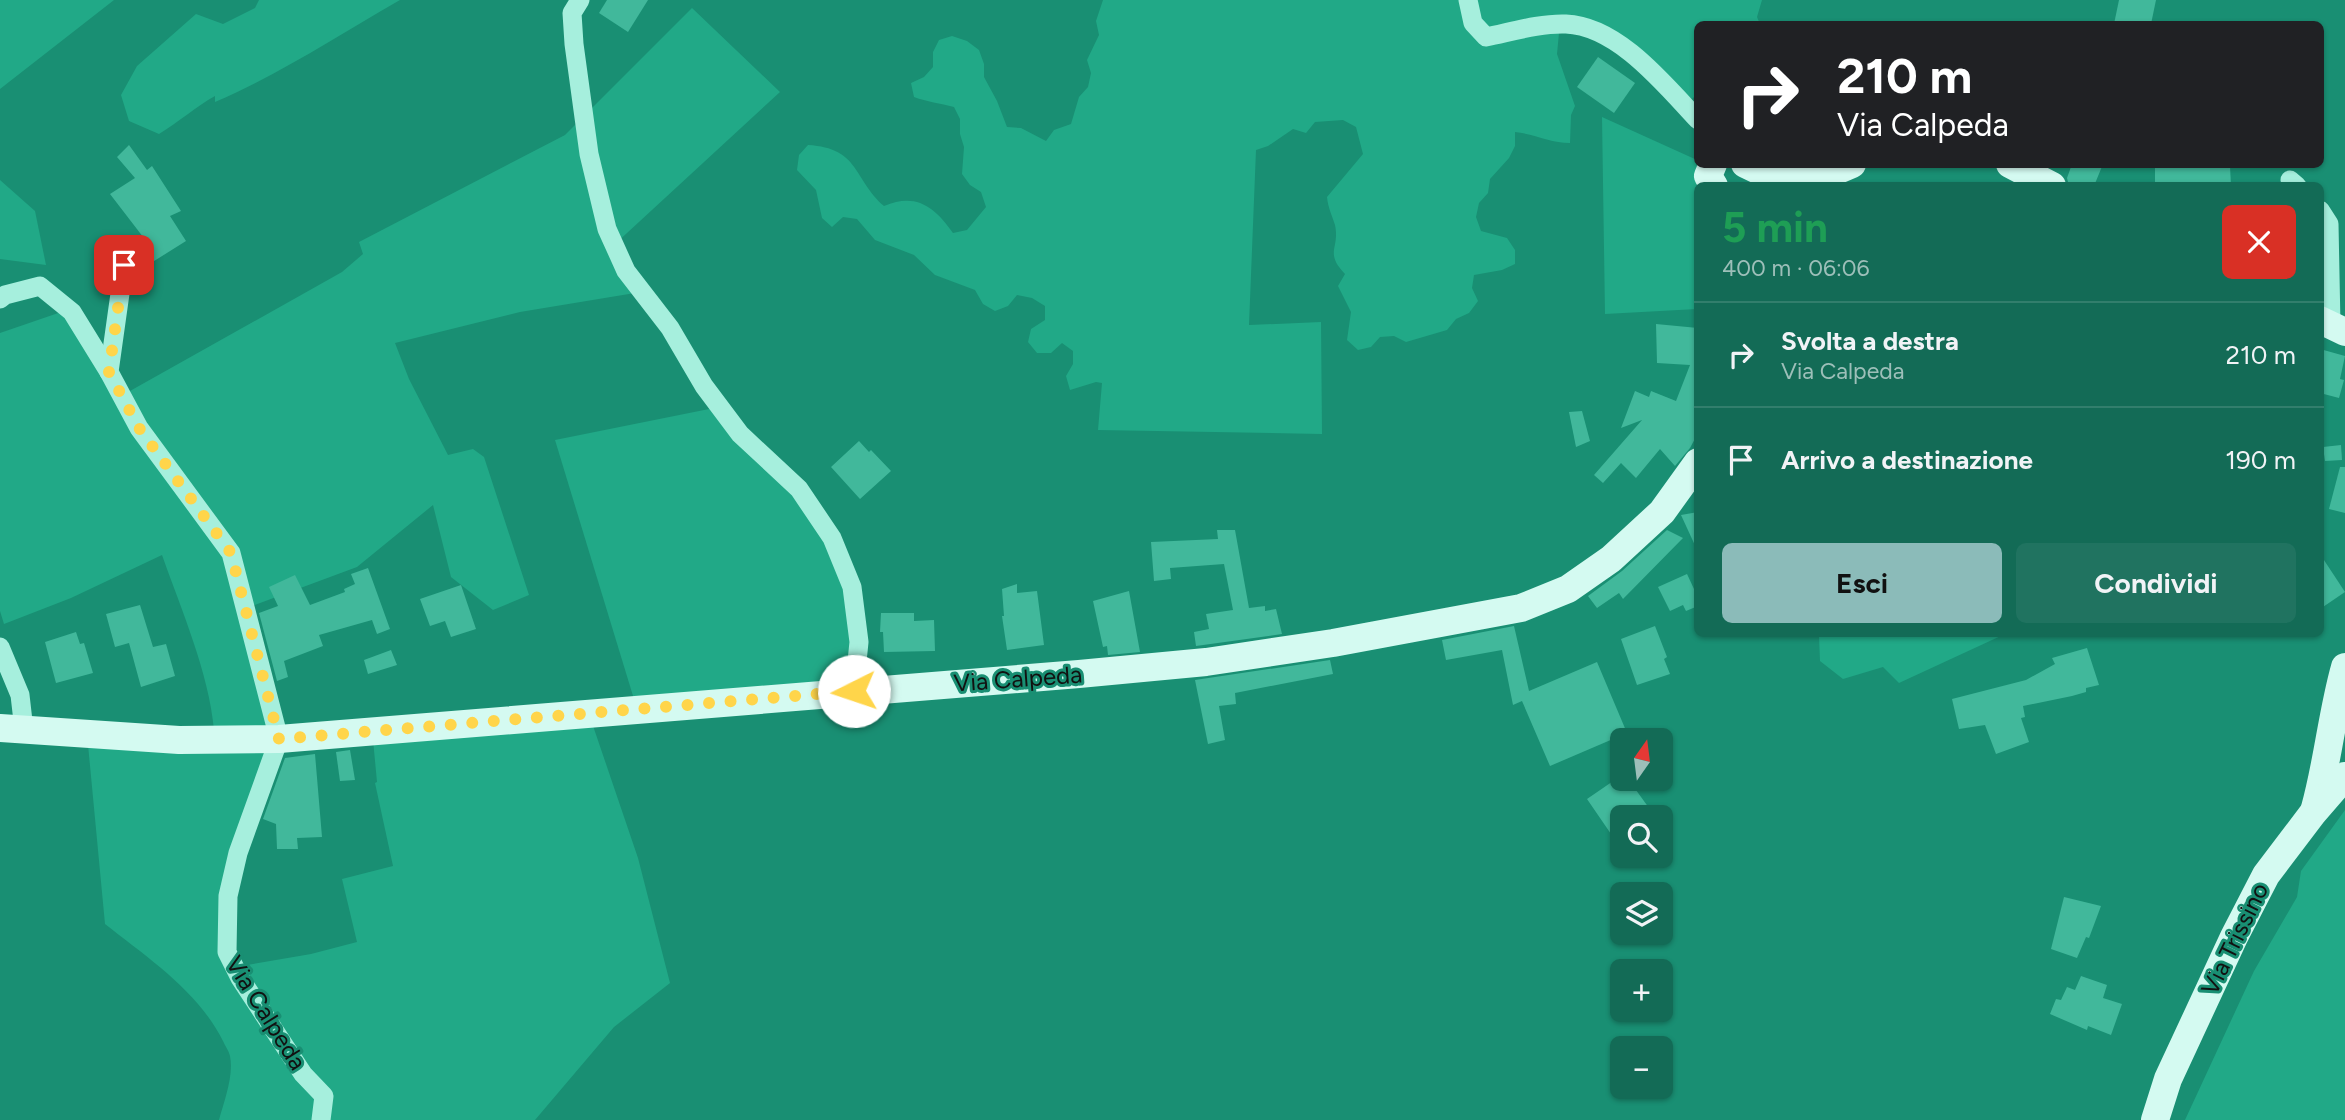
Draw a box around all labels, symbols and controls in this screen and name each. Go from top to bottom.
text: 210 m [1837,46,1972,105]
icon: right [1722,49,1813,140]
text: Via Calpeda [1837,106,2009,144]
text: 5 min [1722,202,1828,253]
button: close [2222,205,2296,279]
pin [94,235,154,295]
icon: arrive [105,246,143,284]
text: 400 m · 06:06 [1722,254,1870,282]
text: Svolta a destra [1781,325,1959,357]
icon: right [1722,336,1760,374]
text: 210 m [2226,339,2296,371]
text: Via Calpeda [1781,357,1904,385]
icon: arrive [1722,441,1760,479]
text: Arrivo a destinazione [1781,444,2033,476]
text: 190 m [2225,444,2296,476]
button: Esci [1722,543,2002,623]
button: Condividi [2016,543,2296,623]
position arrow [817,654,891,728]
street label: Via Calpeda [953,660,1083,697]
north arrow [1610,728,1673,791]
map controls [1610,728,1673,1099]
button: search [1610,805,1673,868]
street label: Via Trissino [2195,878,2274,1000]
button: layers [1610,882,1673,945]
street label: Via Calpeda [220,950,313,1075]
button: + [1610,959,1673,1022]
button: − [1610,1036,1673,1099]

